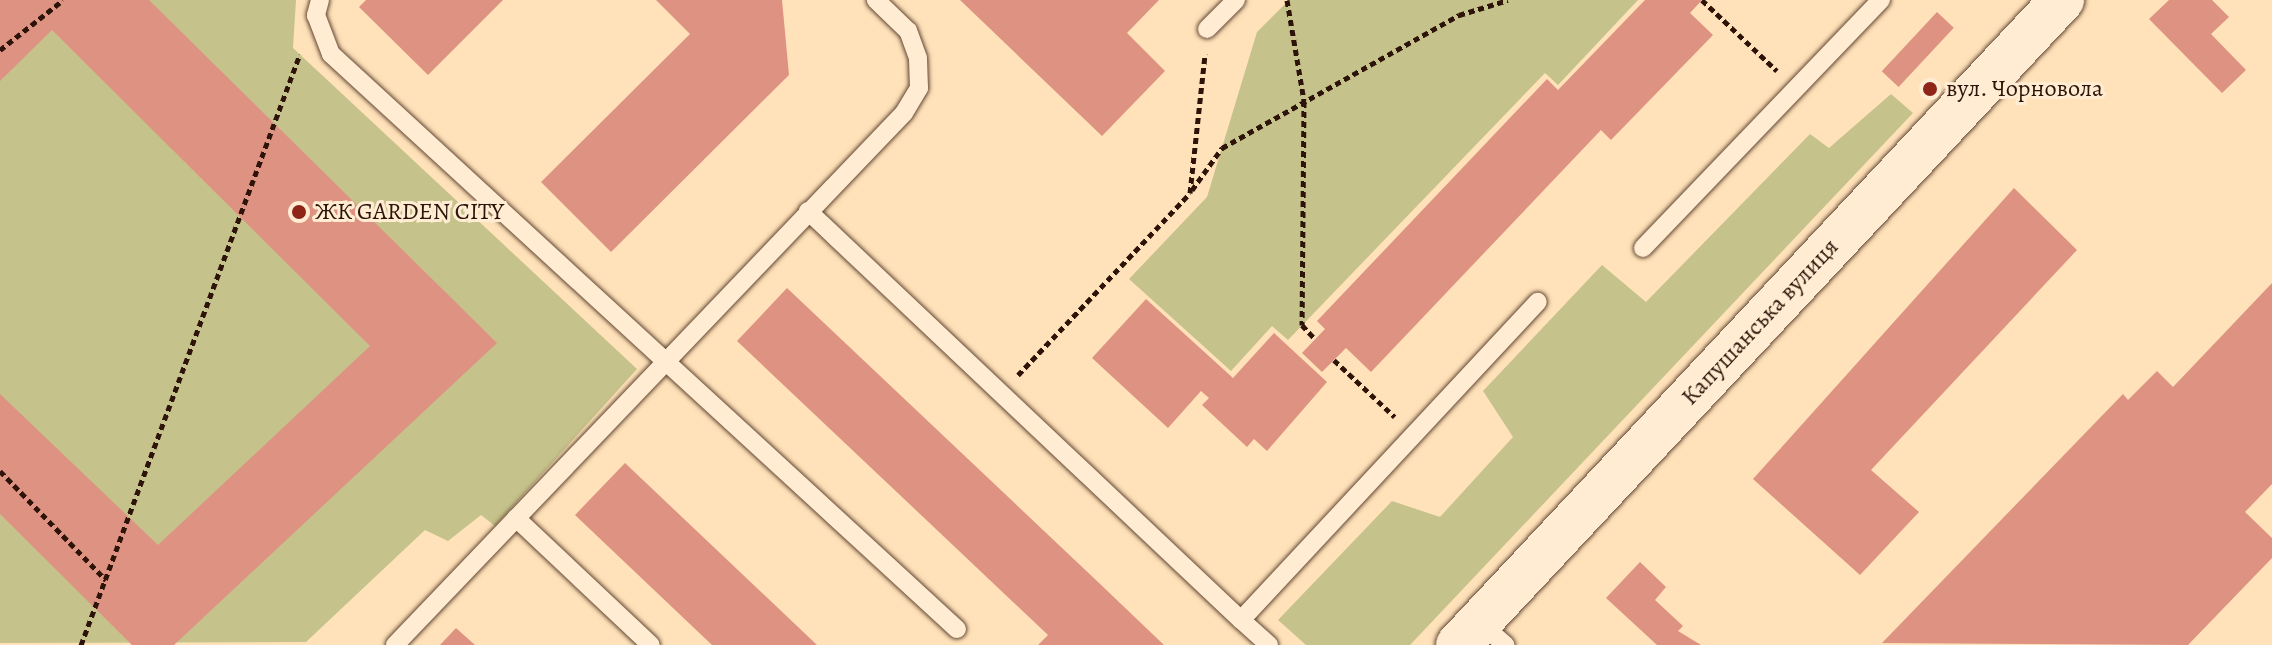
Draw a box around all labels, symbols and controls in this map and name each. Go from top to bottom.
place label: вул. Чорновола [1946,75,2104,103]
marker: вул. Чорновола [1921,80,1939,98]
place label: ЖК GARDEN CITY [315,198,504,226]
marker: ЖК GARDEN CITY [290,203,308,221]
street label: Капушанська вулиця [1675,233,1845,411]

